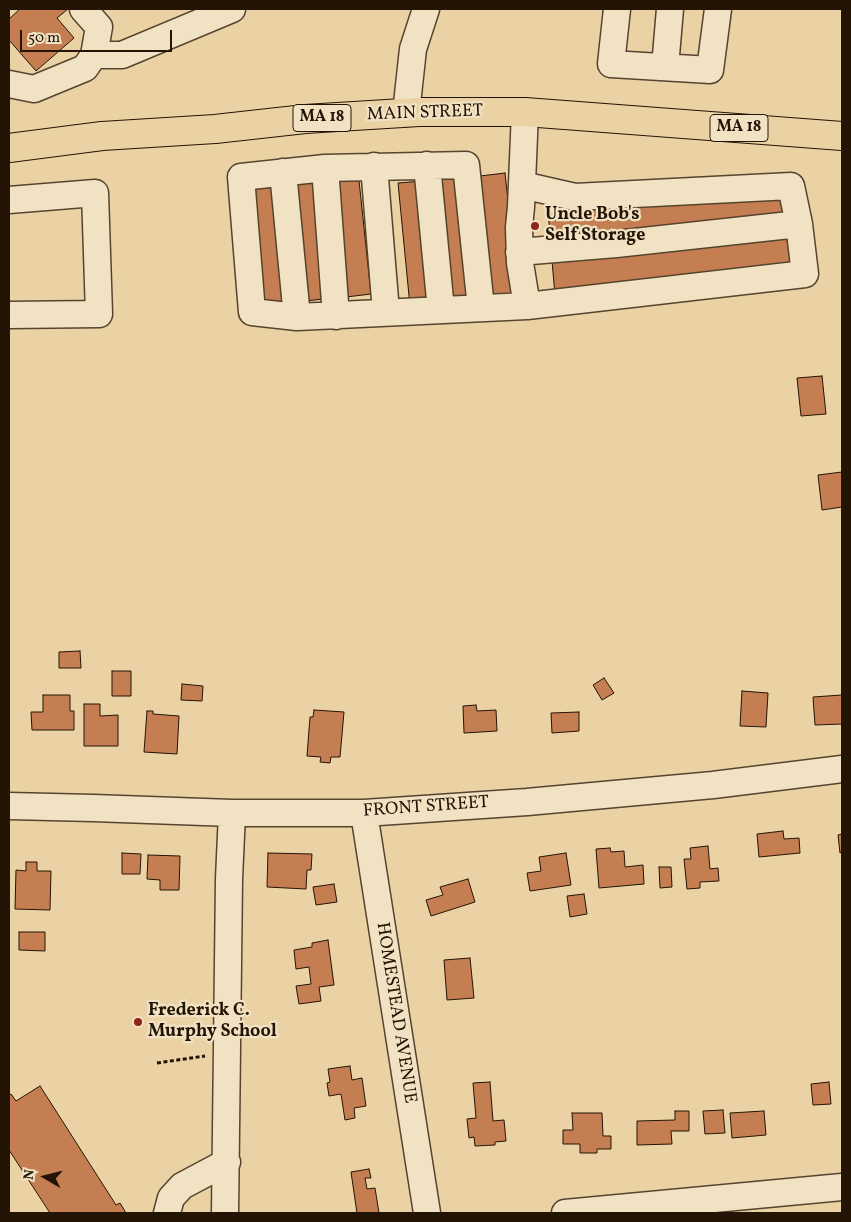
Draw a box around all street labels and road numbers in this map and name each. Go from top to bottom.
street label: MAIN STREET [367,101,483,127]
road number: MA 18 [293,105,351,132]
road number: MA 18 [710,115,768,142]
street label: FRONT STREET [362,793,490,823]
street label: HOMESTEAD AVENUE [370,921,420,1105]

